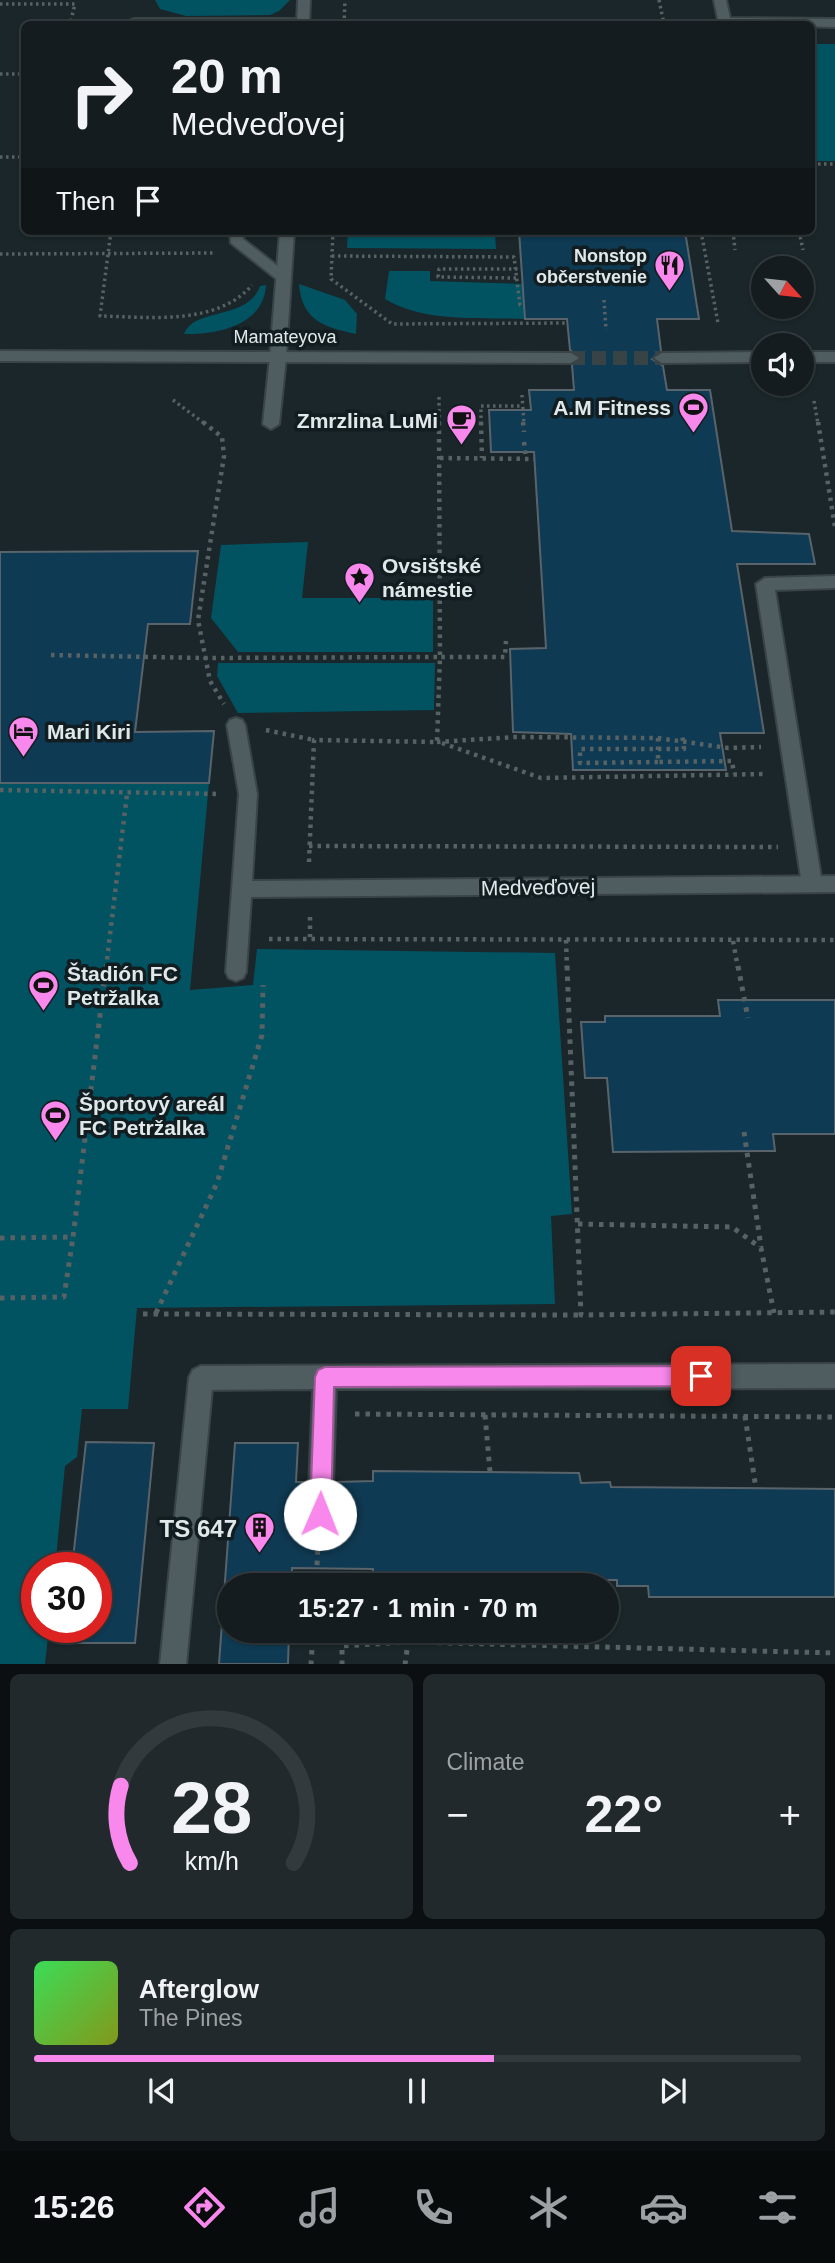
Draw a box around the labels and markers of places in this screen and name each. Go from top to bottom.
place label: Nonstop občerstvenie [536,246,647,287]
restaurant icon: Nonstop občerstvenie [653,249,687,293]
sports icon: A.M Fitness [677,390,711,434]
place label: A.M Fitness [553,396,671,419]
cafe icon: Zmrzlina LuMi [444,403,478,447]
place label: Zmrzlina LuMi [297,409,438,432]
place label: Ovsištské námestie [382,554,481,601]
place icon: Ovsištské námestie [342,560,376,604]
hotel icon: Mari Kiri [7,714,41,758]
place label: Mari Kiri [47,720,131,743]
place label: Štadión FC Petržalka [67,962,178,1009]
sports icon: Štadión FC Petržalka [27,968,61,1012]
place label: Športový areál FC Petržalka [79,1092,225,1139]
sports icon: Športový areál FC Petržalka [39,1098,73,1142]
pin [671,1346,731,1406]
building icon: TS 647 [243,1511,277,1555]
place label: TS 647 [160,1515,237,1542]

